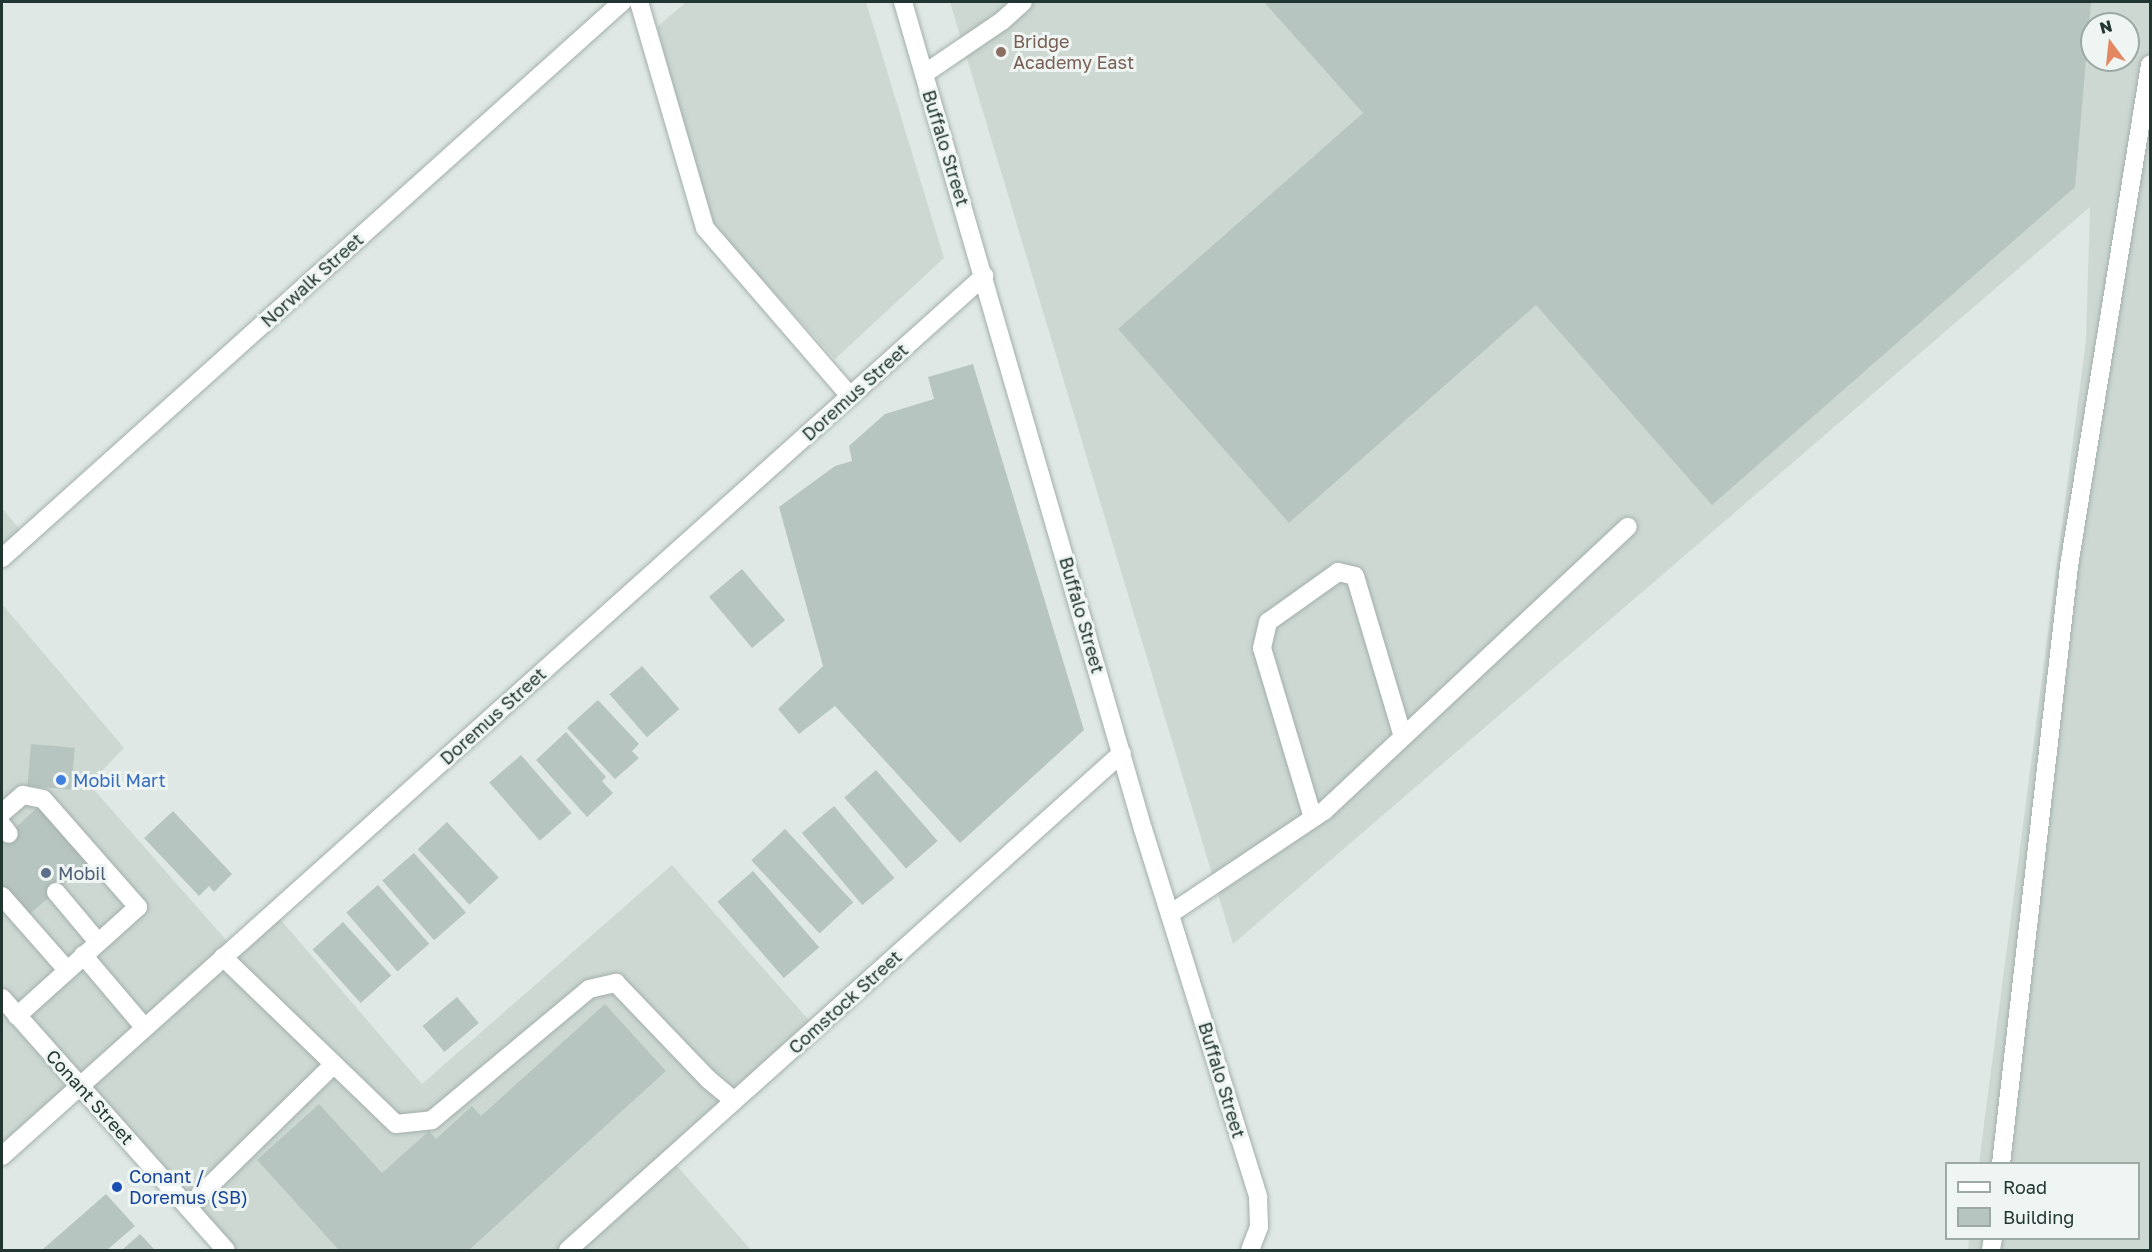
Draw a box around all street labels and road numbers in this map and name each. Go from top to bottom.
street label: Buffalo Street [918,87,974,209]
street label: Norwalk Street [256,228,368,332]
street label: Doremus Street [798,339,912,445]
street label: Buffalo Street [1055,554,1109,676]
street label: Doremus Street [436,663,550,769]
street label: Comstock Street [784,946,906,1058]
street label: Buffalo Street [1194,1019,1250,1141]
street label: Conant Street [42,1045,138,1149]

